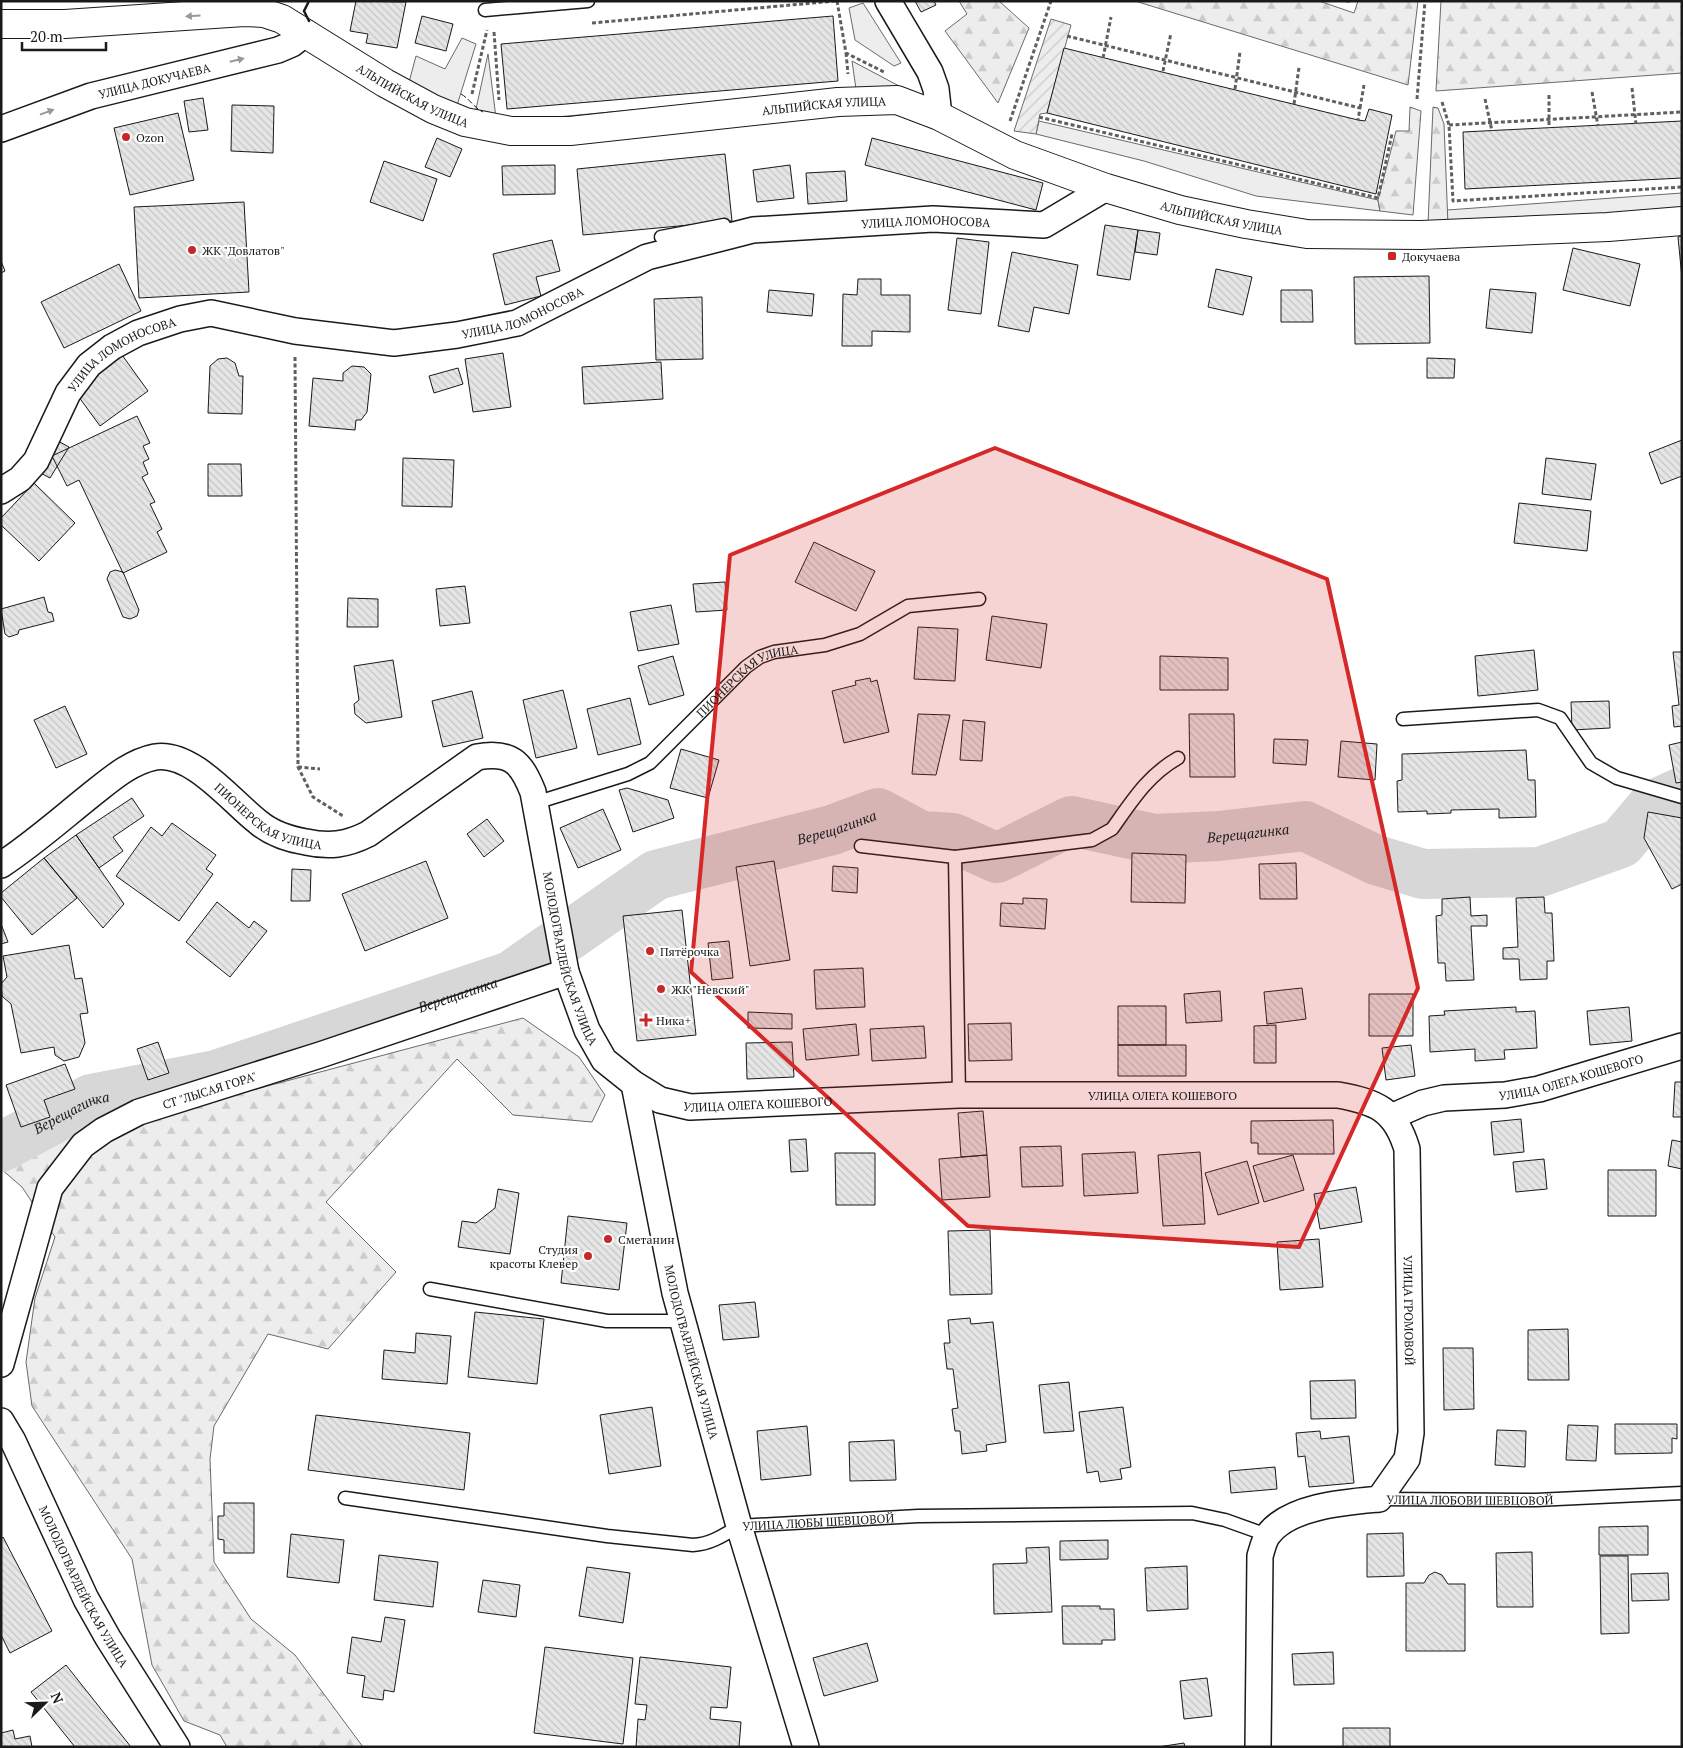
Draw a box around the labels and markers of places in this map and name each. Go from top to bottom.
place label: Ozon [136,130,164,145]
marker: Ozon [120,131,132,143]
place label: ЖК "Довлатов" [202,243,285,258]
marker: ЖК "Довлатов" [186,244,198,256]
place label: Докучаева [1402,249,1460,264]
marker: Докучаева [1386,250,1398,262]
place label: Пятёрочка [660,944,719,959]
marker: Пятёрочка [644,945,656,957]
place label: ЖК "Невский" [671,982,750,997]
marker: ЖК "Невский" [655,983,667,995]
place label: Ника+ [656,1013,691,1028]
marker: Ника+ [640,1014,652,1026]
place label: Сметанин [618,1232,675,1247]
marker: Сметанин [602,1233,614,1245]
place label: Студия красоты Клевер [490,1242,578,1271]
marker: Студия красоты Клевер [582,1250,594,1262]

